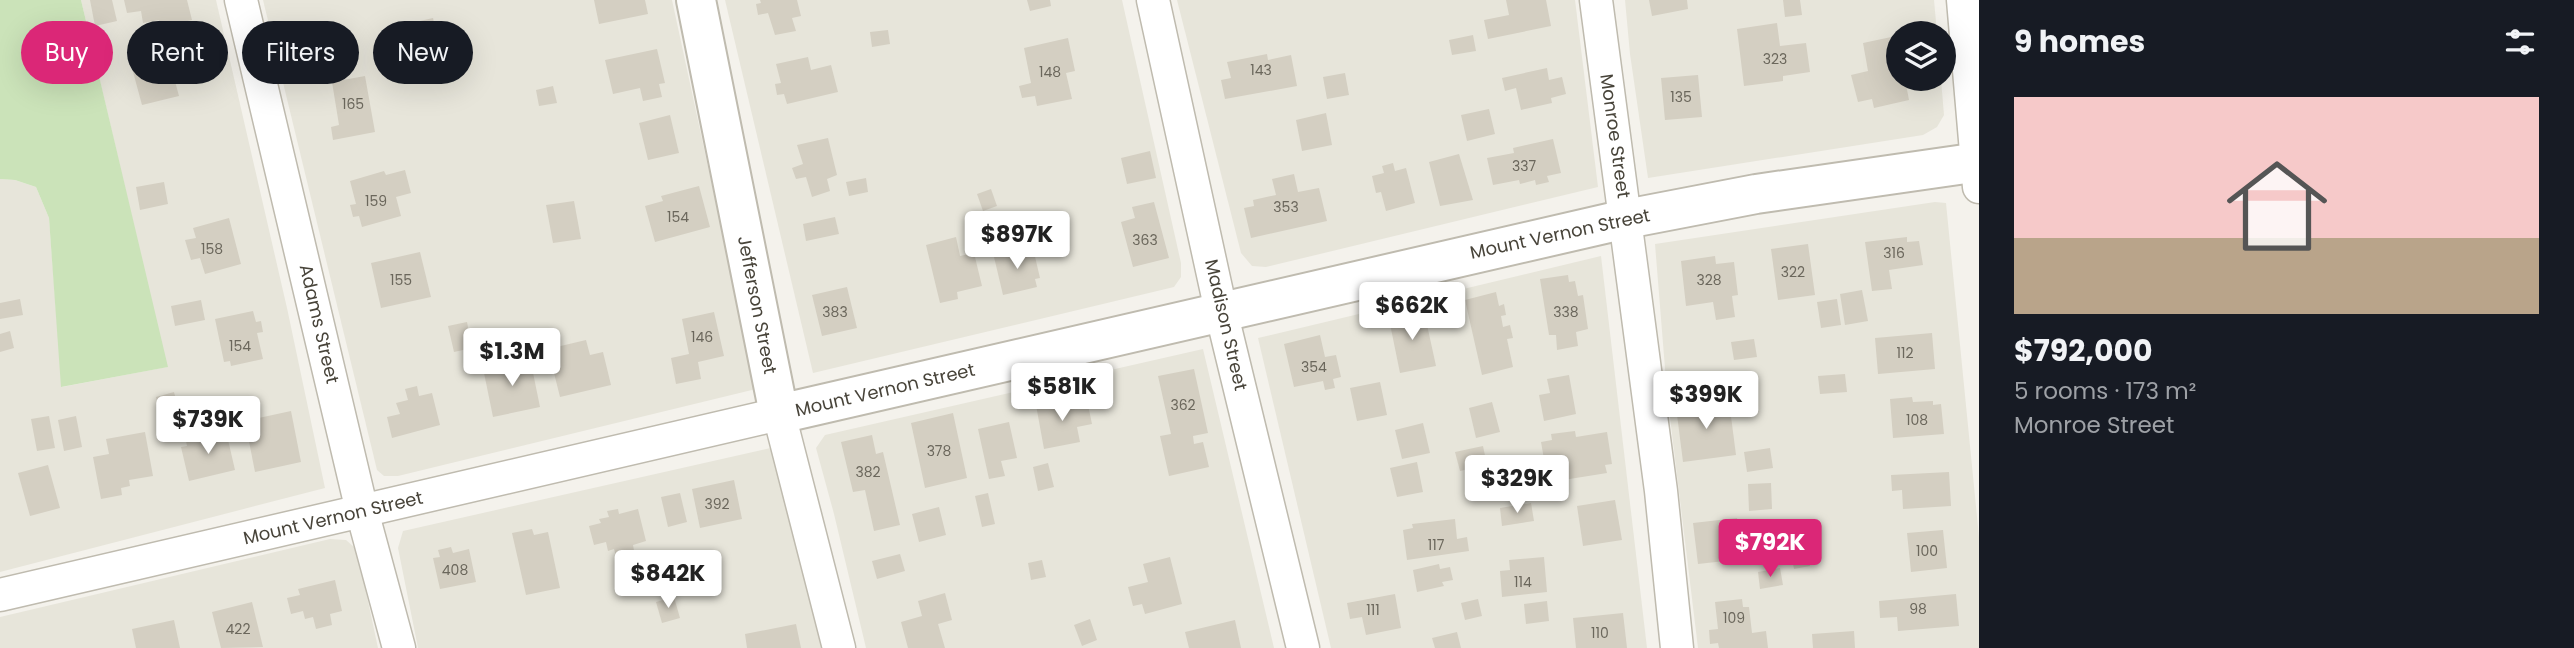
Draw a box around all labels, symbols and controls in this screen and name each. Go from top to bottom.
text: 9 homes [2014,20,2145,63]
chip: Buy [21,21,113,84]
chip: Rent [127,21,228,84]
chip: Filters [242,21,359,84]
chip: New [373,21,473,84]
map controls [1886,21,1956,91]
button: layers [1886,21,1956,91]
icon: filters [2501,23,2539,61]
house number: 323 [1763,49,1787,69]
house number: 143 [1250,60,1272,80]
house number: 148 [1039,62,1061,82]
street label: Monroe Street [1594,72,1637,200]
house number: 135 [1670,87,1692,107]
house number: 165 [342,94,364,114]
icon: home [2214,143,2340,269]
house number: 337 [1512,156,1536,176]
house number: 159 [365,191,387,211]
house number: 353 [1273,197,1299,217]
street label: Mount Vernon Street [1468,202,1652,265]
house number: 154 [667,207,689,227]
pin: $897K [968,212,1066,271]
text: $897K [981,218,1053,250]
house number: 363 [1132,230,1158,250]
street label: Jefferson Street [732,234,783,376]
house number: 158 [201,239,223,259]
house number: 316 [1883,243,1905,263]
street label: Madison Street [1199,257,1254,393]
street label: Adams Street [294,262,345,386]
house number: 322 [1781,262,1805,282]
house number: 155 [390,270,412,290]
house number: 328 [1696,270,1722,290]
pin: $662K [1363,282,1461,342]
text: $662K [1375,289,1449,321]
house number: 383 [822,302,848,322]
house number: 338 [1553,302,1579,322]
house number: 146 [691,327,713,347]
pin: $1.3M [463,328,561,388]
text: $792,000 [2014,329,2153,372]
text: $1.3M [479,335,545,367]
house number: 154 [229,336,251,356]
house number: 112 [1896,343,1914,363]
street label: Mount Vernon Street [793,357,977,422]
house number: 354 [1301,357,1327,377]
pin: $581K [1013,364,1111,423]
text: $581K [1027,370,1097,402]
pin: $399K [1657,372,1755,431]
text: 5 rooms · 173 m² [2014,375,2196,407]
text: $399K [1669,378,1743,410]
house number: 362 [1170,395,1196,415]
pin: $739K [159,396,257,456]
text: $739K [172,403,244,435]
text: Monroe Street [2014,409,2174,441]
house number: 108 [1906,410,1928,430]
house number: 378 [927,441,952,461]
pin: $329K [1468,456,1566,515]
house number: 382 [855,462,881,482]
text: $329K [1481,462,1553,494]
street label: Mount Vernon Street [241,485,425,550]
house number: 392 [704,494,730,514]
pin: $792K [1721,520,1819,579]
text: $792K [1735,526,1805,558]
house number: 117 [1428,535,1445,555]
house number: 100 [1916,541,1938,561]
pin: $842K [619,550,717,610]
text: $842K [631,557,705,589]
house number: 408 [442,560,468,580]
house number: 114 [1514,572,1532,592]
house number: 98 [1909,599,1927,619]
house number: 111 [1366,600,1380,620]
house number: 109 [1723,608,1745,628]
house number: 422 [226,619,250,639]
house number: 110 [1591,623,1609,643]

